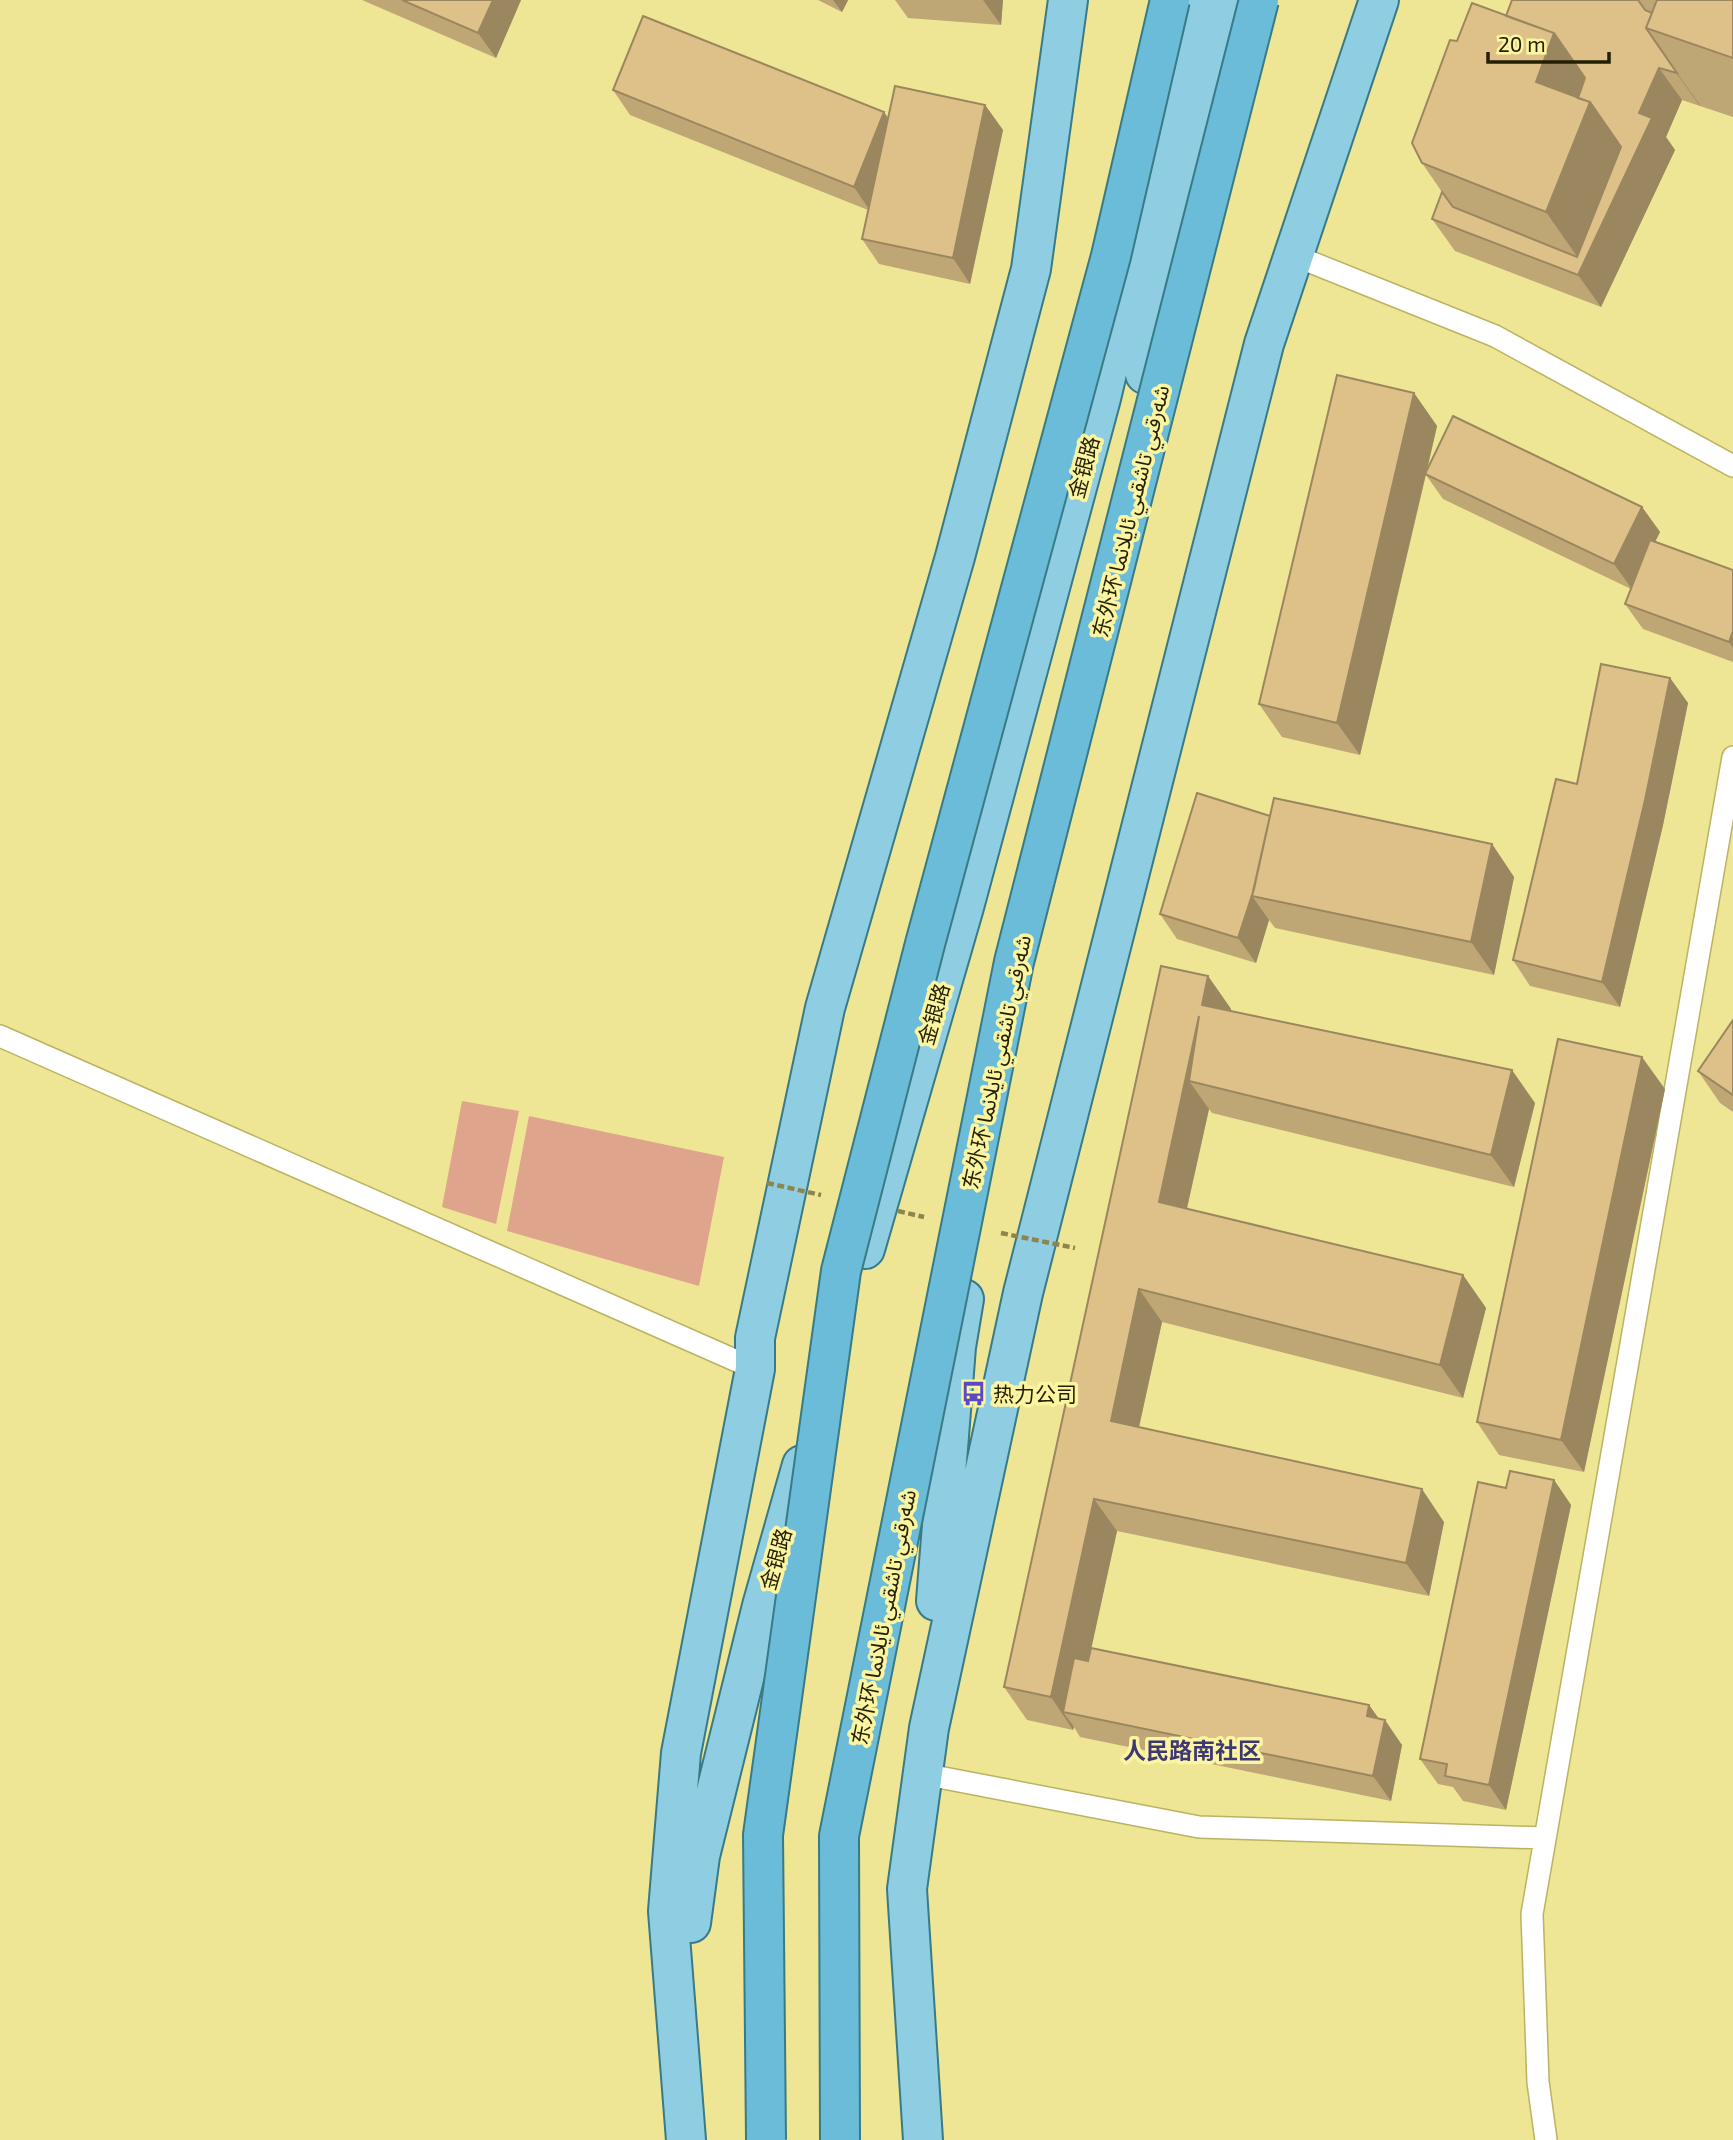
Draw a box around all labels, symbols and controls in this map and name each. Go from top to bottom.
scale bar [1488,21,1609,65]
text: 20 m [1498,31,1546,56]
street label: 东外环 شەرقىي تاشقىي ئايلانما [1087,382,1178,641]
street label: 金银路 [1063,433,1103,501]
street label: 东外环 شەرقىي تاشقىي ئايلانما [957,933,1040,1192]
street label: 金银路 [912,980,954,1048]
bus stop icon: 热力公司 [959,1379,987,1407]
place label: 热力公司 [993,1381,1077,1406]
street label: 东外环 شەرقىي تاشقىي ئايلانما [846,1487,925,1748]
street label: 金银路 [754,1525,796,1593]
district label: 人民路南社区 [1123,1736,1261,1764]

